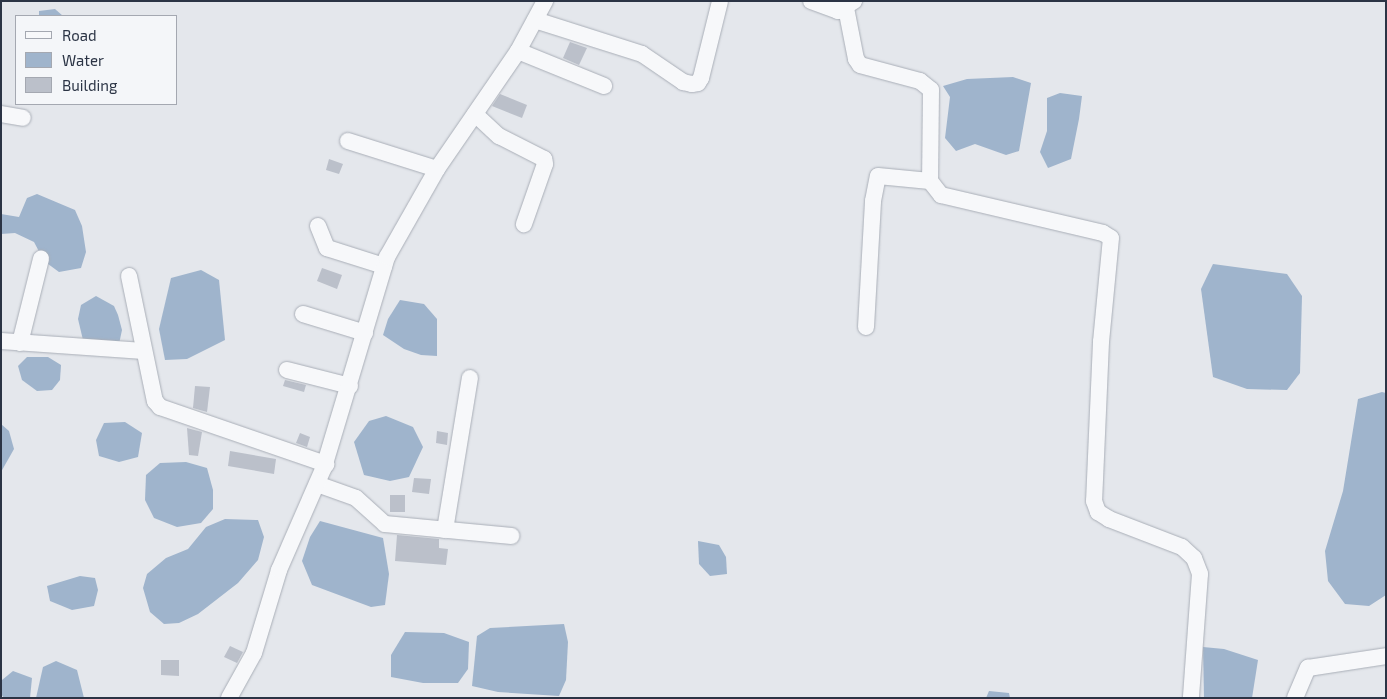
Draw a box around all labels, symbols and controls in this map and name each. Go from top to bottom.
legend [15,15,178,105]
text: Road [62,26,97,44]
text: Water [62,51,104,69]
text: Building [62,76,117,94]

